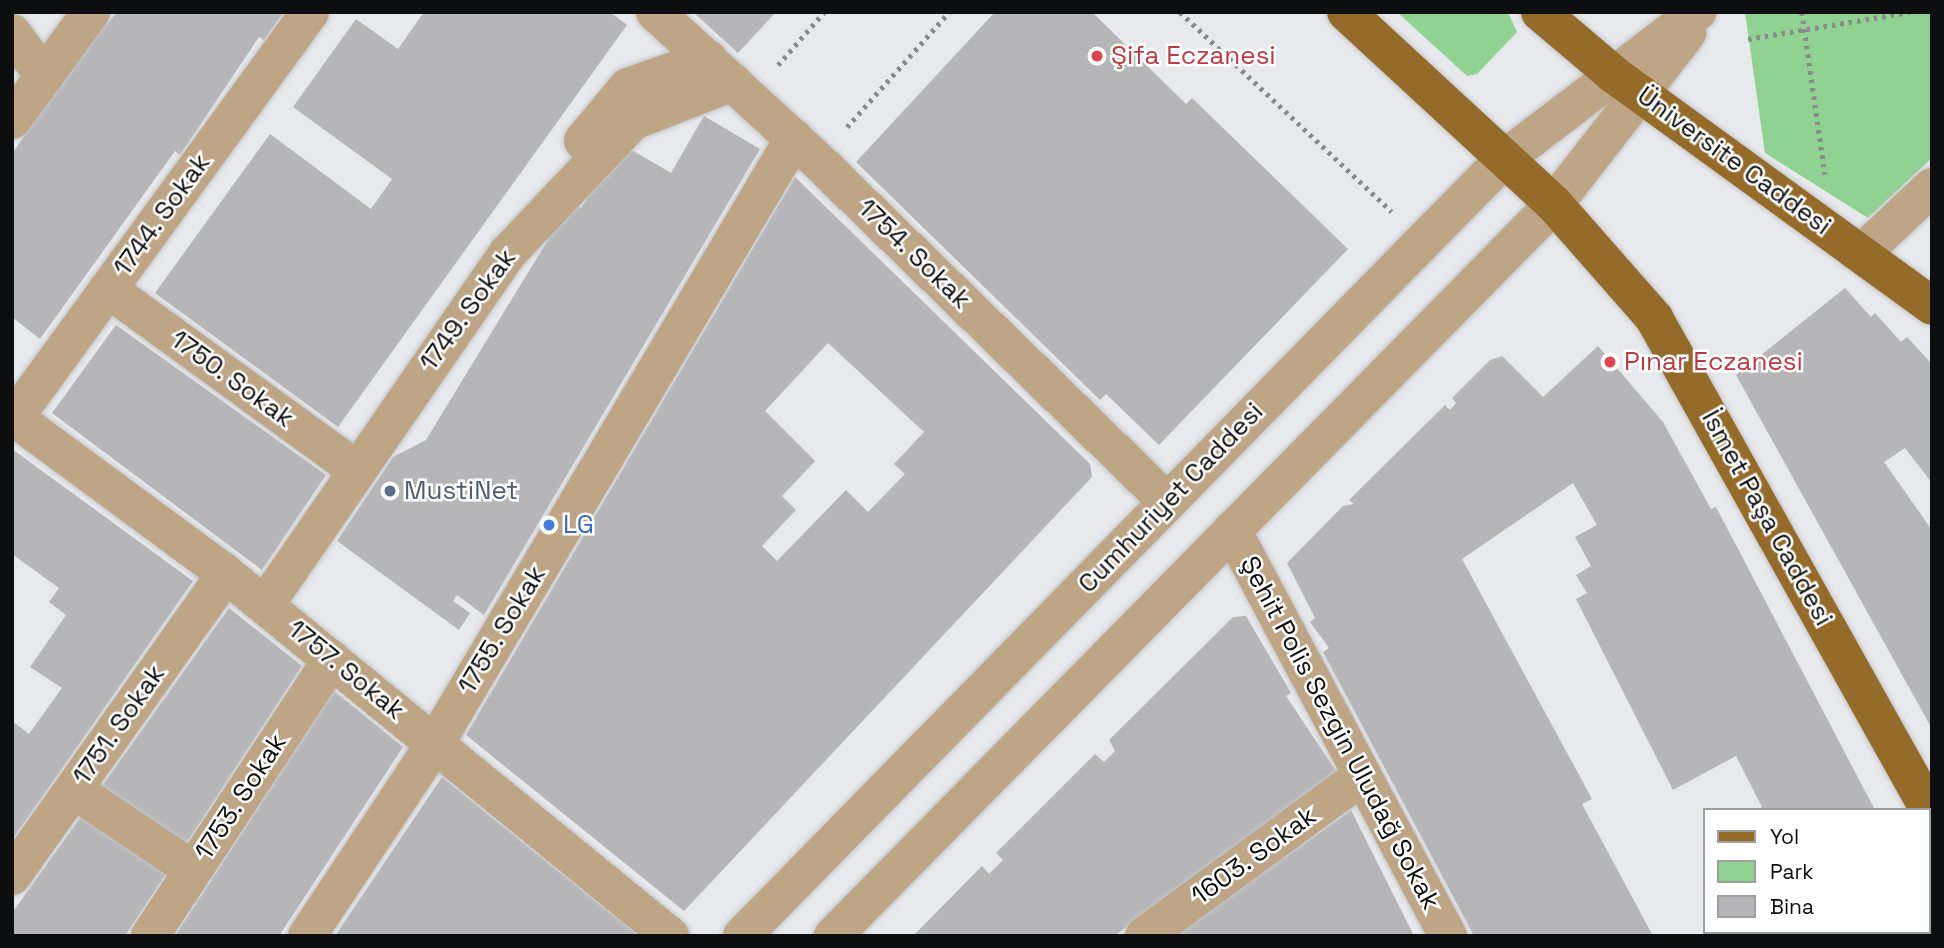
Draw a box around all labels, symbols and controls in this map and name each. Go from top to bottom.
place label: Şifa Eczanesi [1111,40,1276,72]
marker: Şifa Eczanesi [1089,48,1105,64]
street label: Üniversite Caddesi [1631,80,1837,242]
street label: 1744. Sokak [107,147,217,283]
street label: 1754. Sokak [851,192,977,316]
street label: 1749. Sokak [413,243,523,377]
street label: 1750. Sokak [164,324,300,434]
place label: Pınar Eczanesi [1624,346,1803,378]
marker: Pınar Eczanesi [1602,354,1618,370]
street label: Cumhuriyet Caddesi [1072,396,1270,600]
street label: İsmet Paşa Caddesi [1695,405,1839,631]
place label: MustiNet [404,475,518,507]
marker: MustiNet [382,483,398,499]
place label: LG [563,509,594,541]
marker: LG [541,517,557,533]
street label: Şehit Polis Sezgin Uludağ Sokak [1233,551,1447,915]
street label: 1755. Sokak [451,560,553,700]
street label: 1757. Sokak [281,613,411,727]
street label: 1751. Sokak [66,659,172,791]
street label: 1753. Sokak [189,728,293,866]
street label: 1603. Sokak [1185,800,1323,912]
legend [1702,808,1930,934]
text: Yol [1770,823,1799,850]
text: Park [1770,858,1814,885]
text: Bina [1770,893,1814,920]

